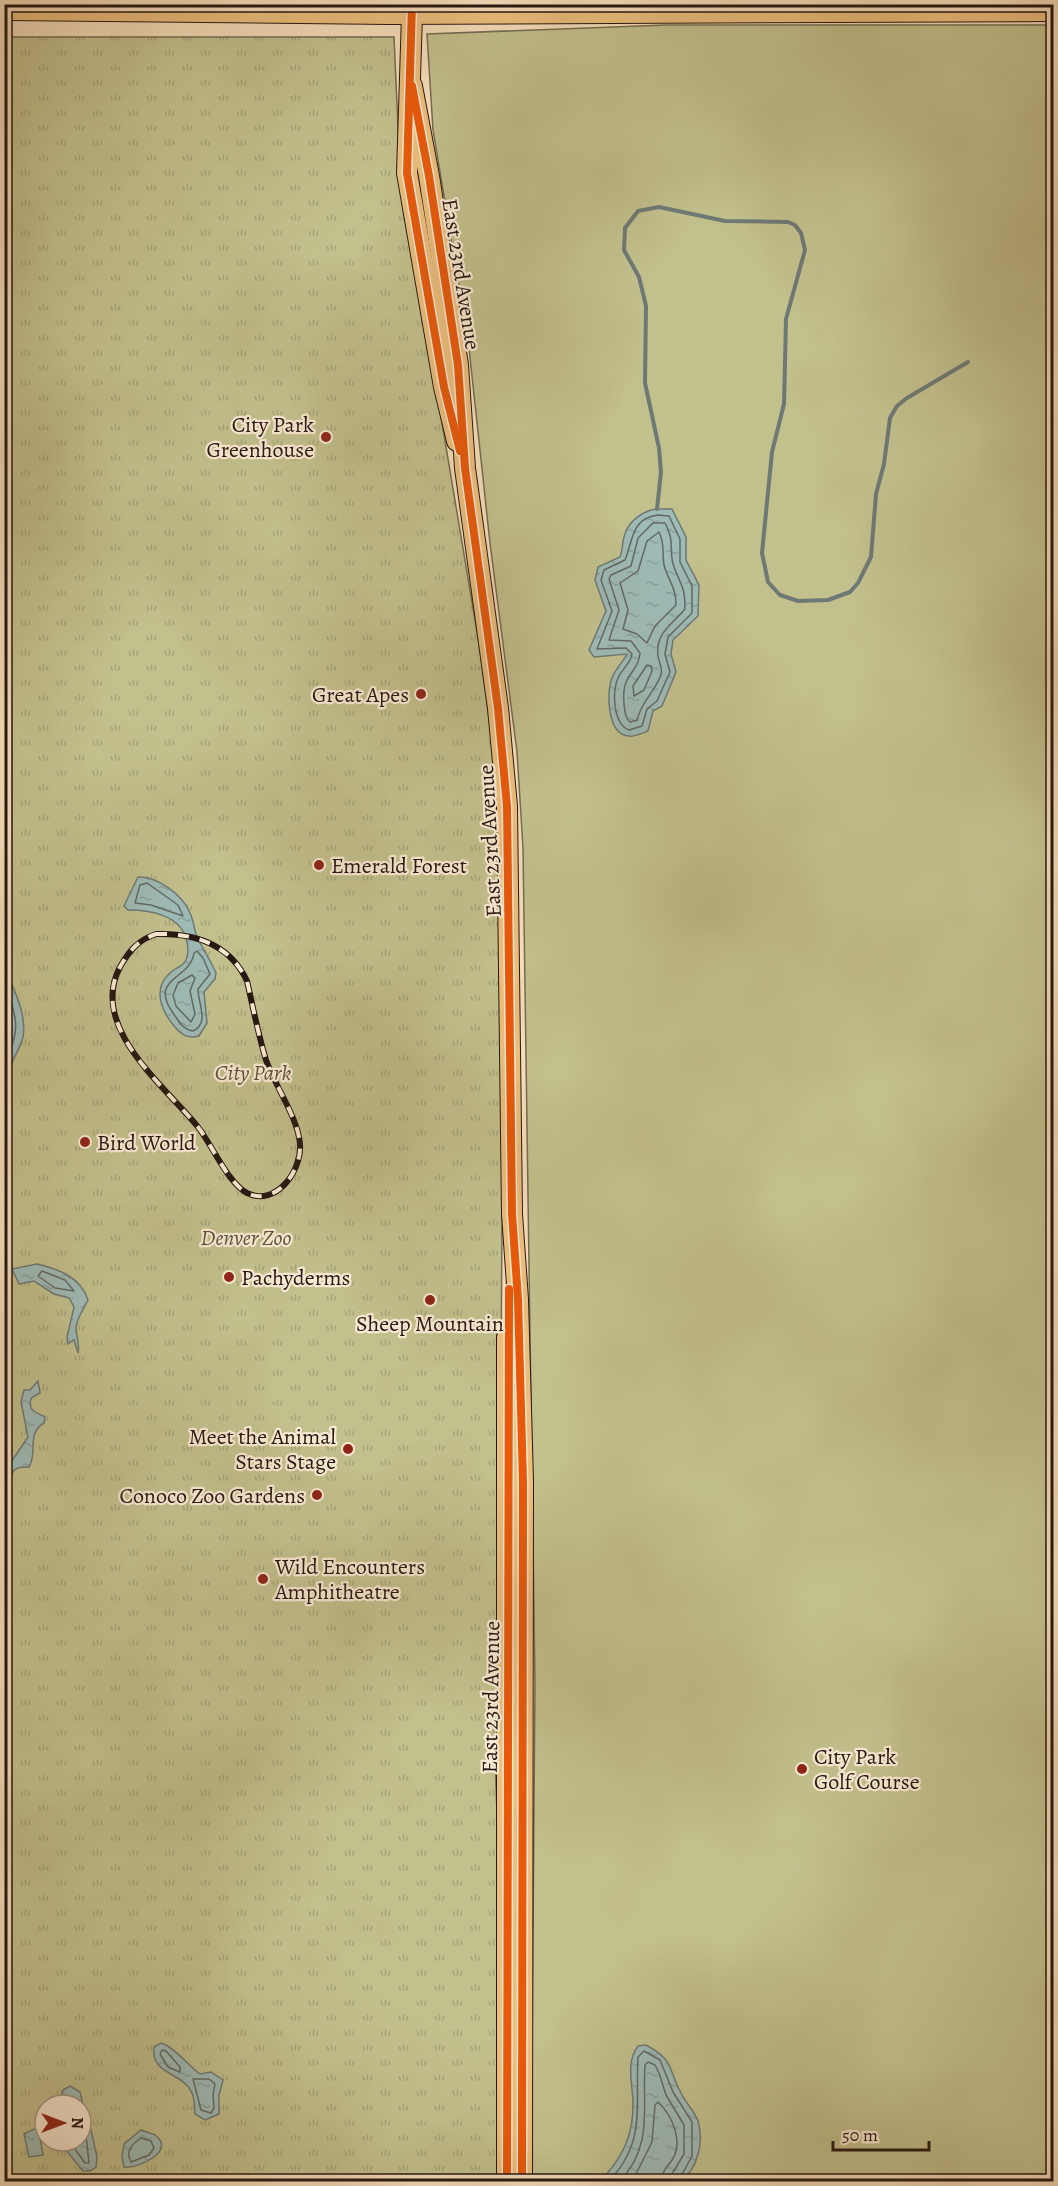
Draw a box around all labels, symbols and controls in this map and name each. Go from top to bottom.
street label: East 23rd Avenue [434,196,488,352]
place label: City Park Greenhouse [206,410,314,465]
marker: City Park Greenhouse [319,430,333,444]
place label: Great Apes [312,680,409,710]
marker: Great Apes [414,687,428,701]
street label: East 23rd Avenue [471,764,509,918]
place label: Emerald Forest [331,851,467,881]
marker: Emerald Forest [312,858,326,872]
park label: City Park [215,1058,291,1088]
place label: Bird World [97,1128,196,1158]
marker: Bird World [78,1135,92,1149]
park label: Denver Zoo [201,1223,291,1253]
place label: Pachyderms [241,1263,350,1293]
marker: Pachyderms [222,1270,236,1284]
marker: Sheep Mountain [423,1293,437,1307]
place label: Sheep Mountain [356,1309,504,1339]
place label: Meet the Animal Stars Stage [189,1422,336,1477]
marker: Meet the Animal Stars Stage [341,1442,355,1456]
place label: Conoco Zoo Gardens [120,1481,305,1511]
marker: Conoco Zoo Gardens [310,1488,324,1502]
place label: Wild Encounters Amphitheatre [274,1552,425,1607]
marker: Wild Encounters Amphitheatre [256,1572,270,1586]
street label: East 23rd Avenue [475,1620,507,1774]
place label: City Park Golf Course [814,1742,920,1797]
marker: City Park Golf Course [795,1762,809,1776]
north arrow [33,2093,93,2153]
scale bar [833,2114,929,2152]
text: N [66,2117,88,2129]
text: 50 m [842,2123,878,2147]

